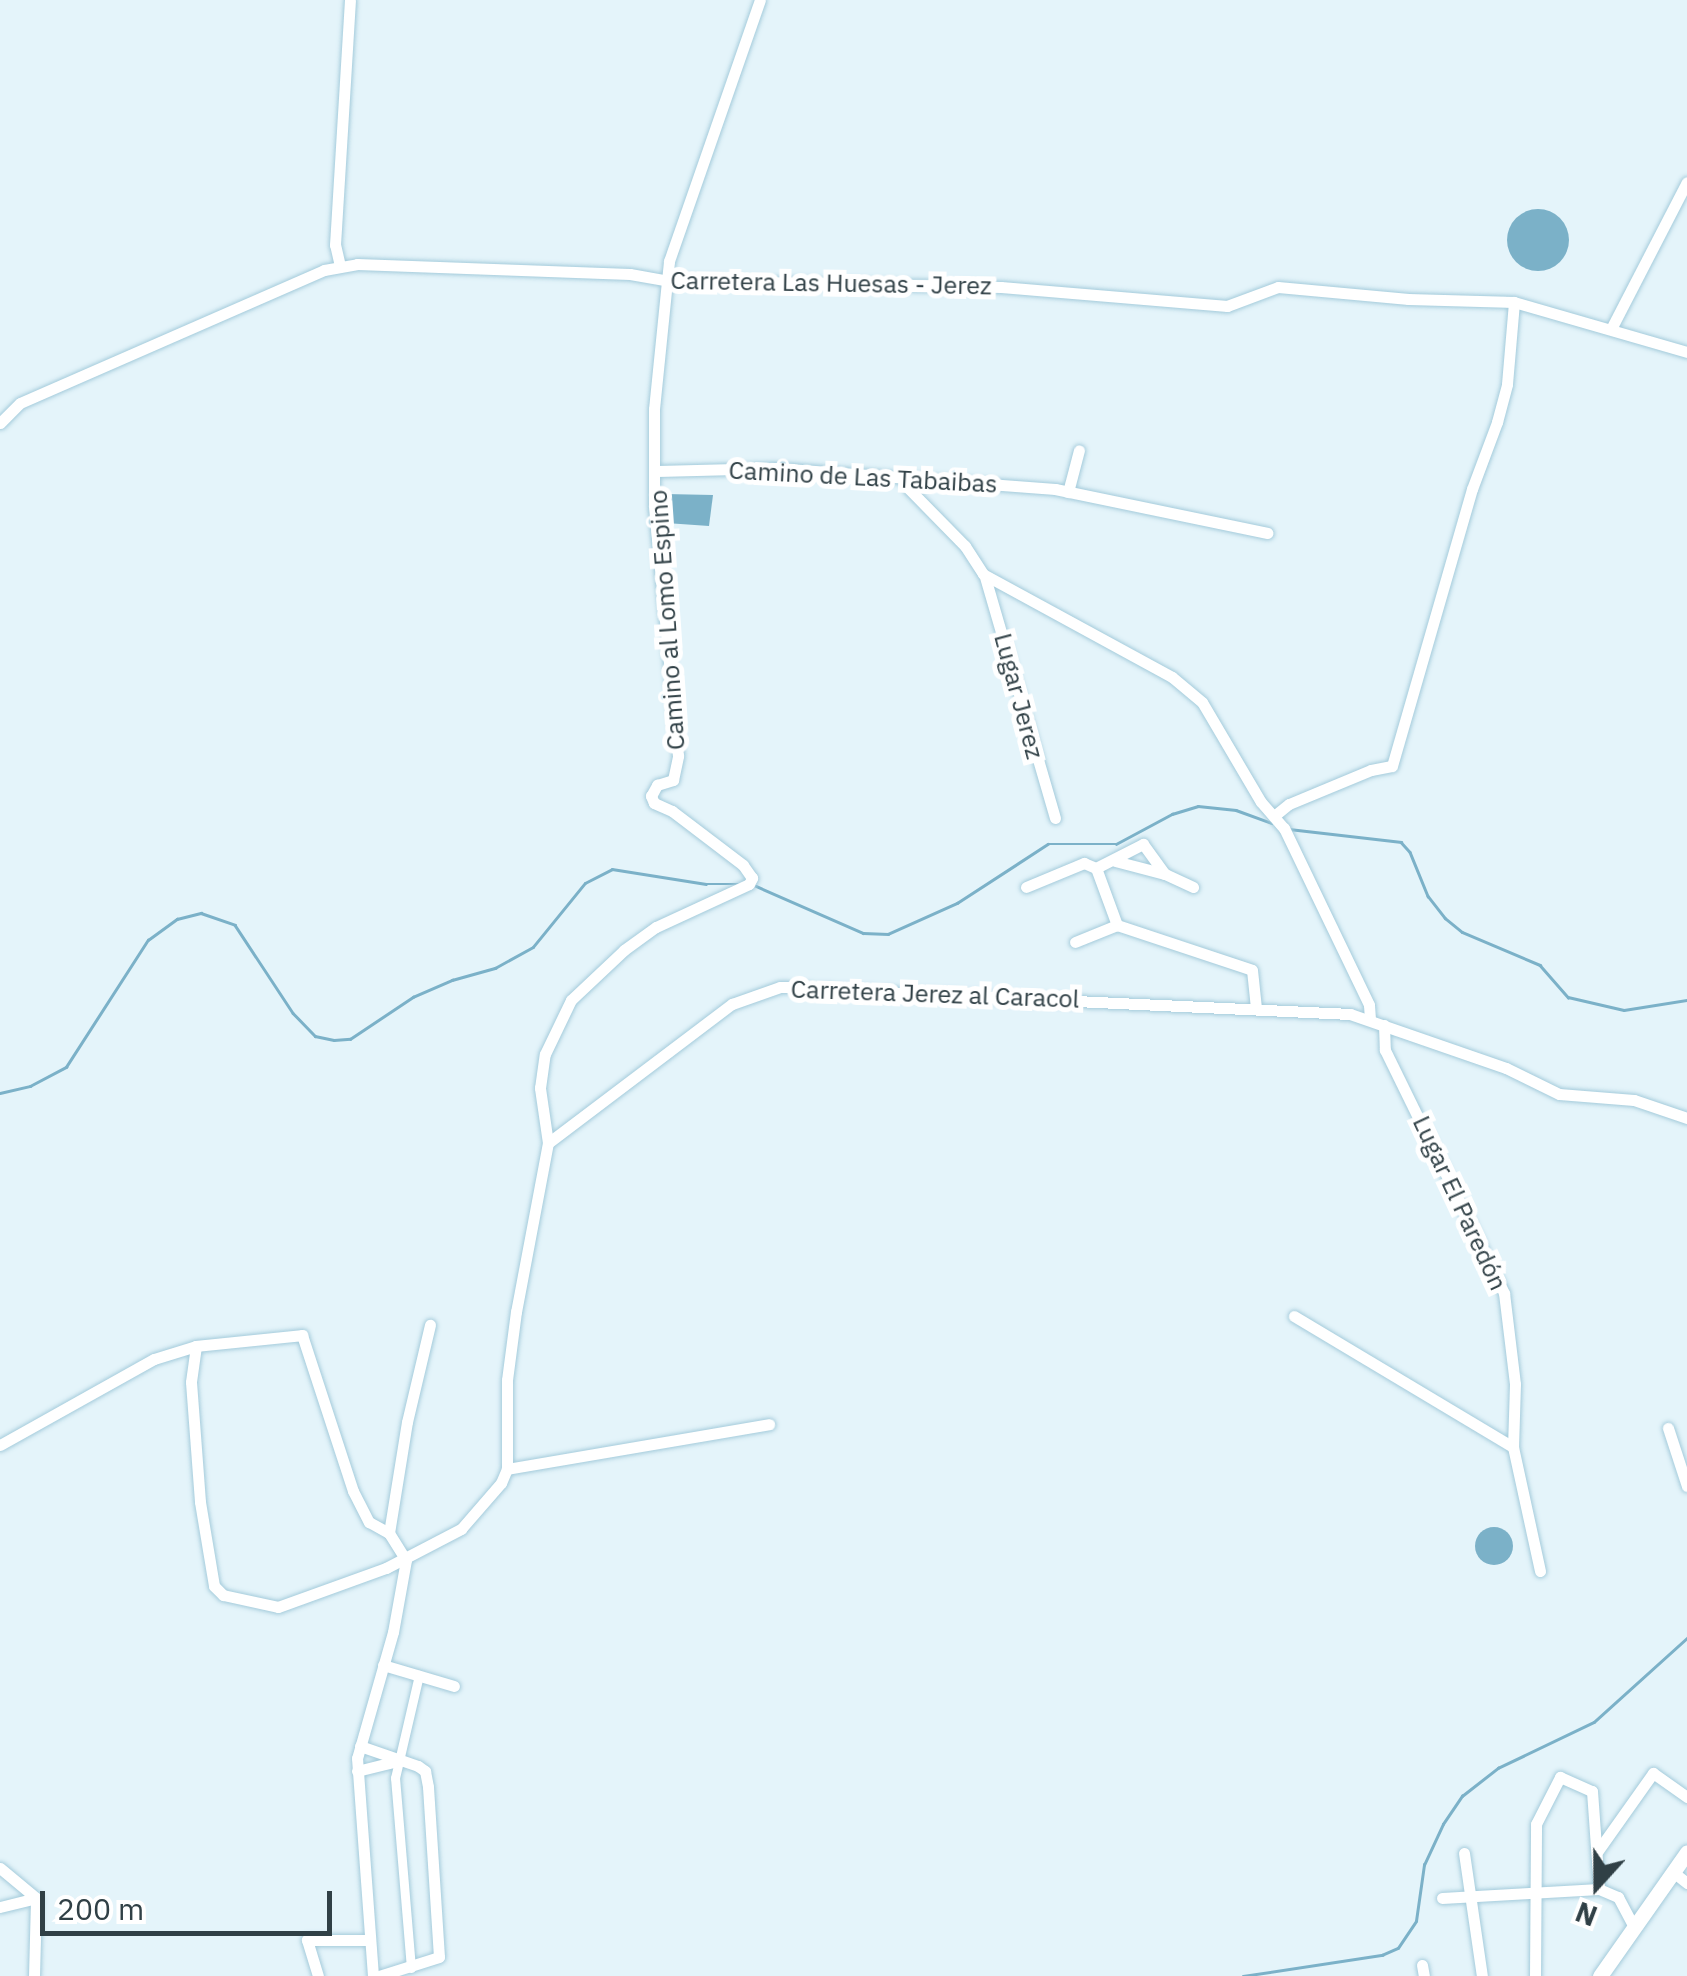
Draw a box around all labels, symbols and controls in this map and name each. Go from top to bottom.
street label: Carretera Las Huesas - Jerez [670,265,992,301]
street label: Camino de Las Tabaibas [728,455,998,499]
street label: Camino al Lomo Espino [643,489,691,751]
street label: Lugar Jerez [988,630,1050,762]
street label: Carretera Jerez al Caracol [790,974,1080,1014]
street label: Lugar El Paredón [1406,1111,1514,1295]
north arrow [1547,1836,1647,1936]
scale bar [45,1871,338,1933]
text: 200 m [57,1889,144,1928]
text: N [1570,1894,1602,1935]

